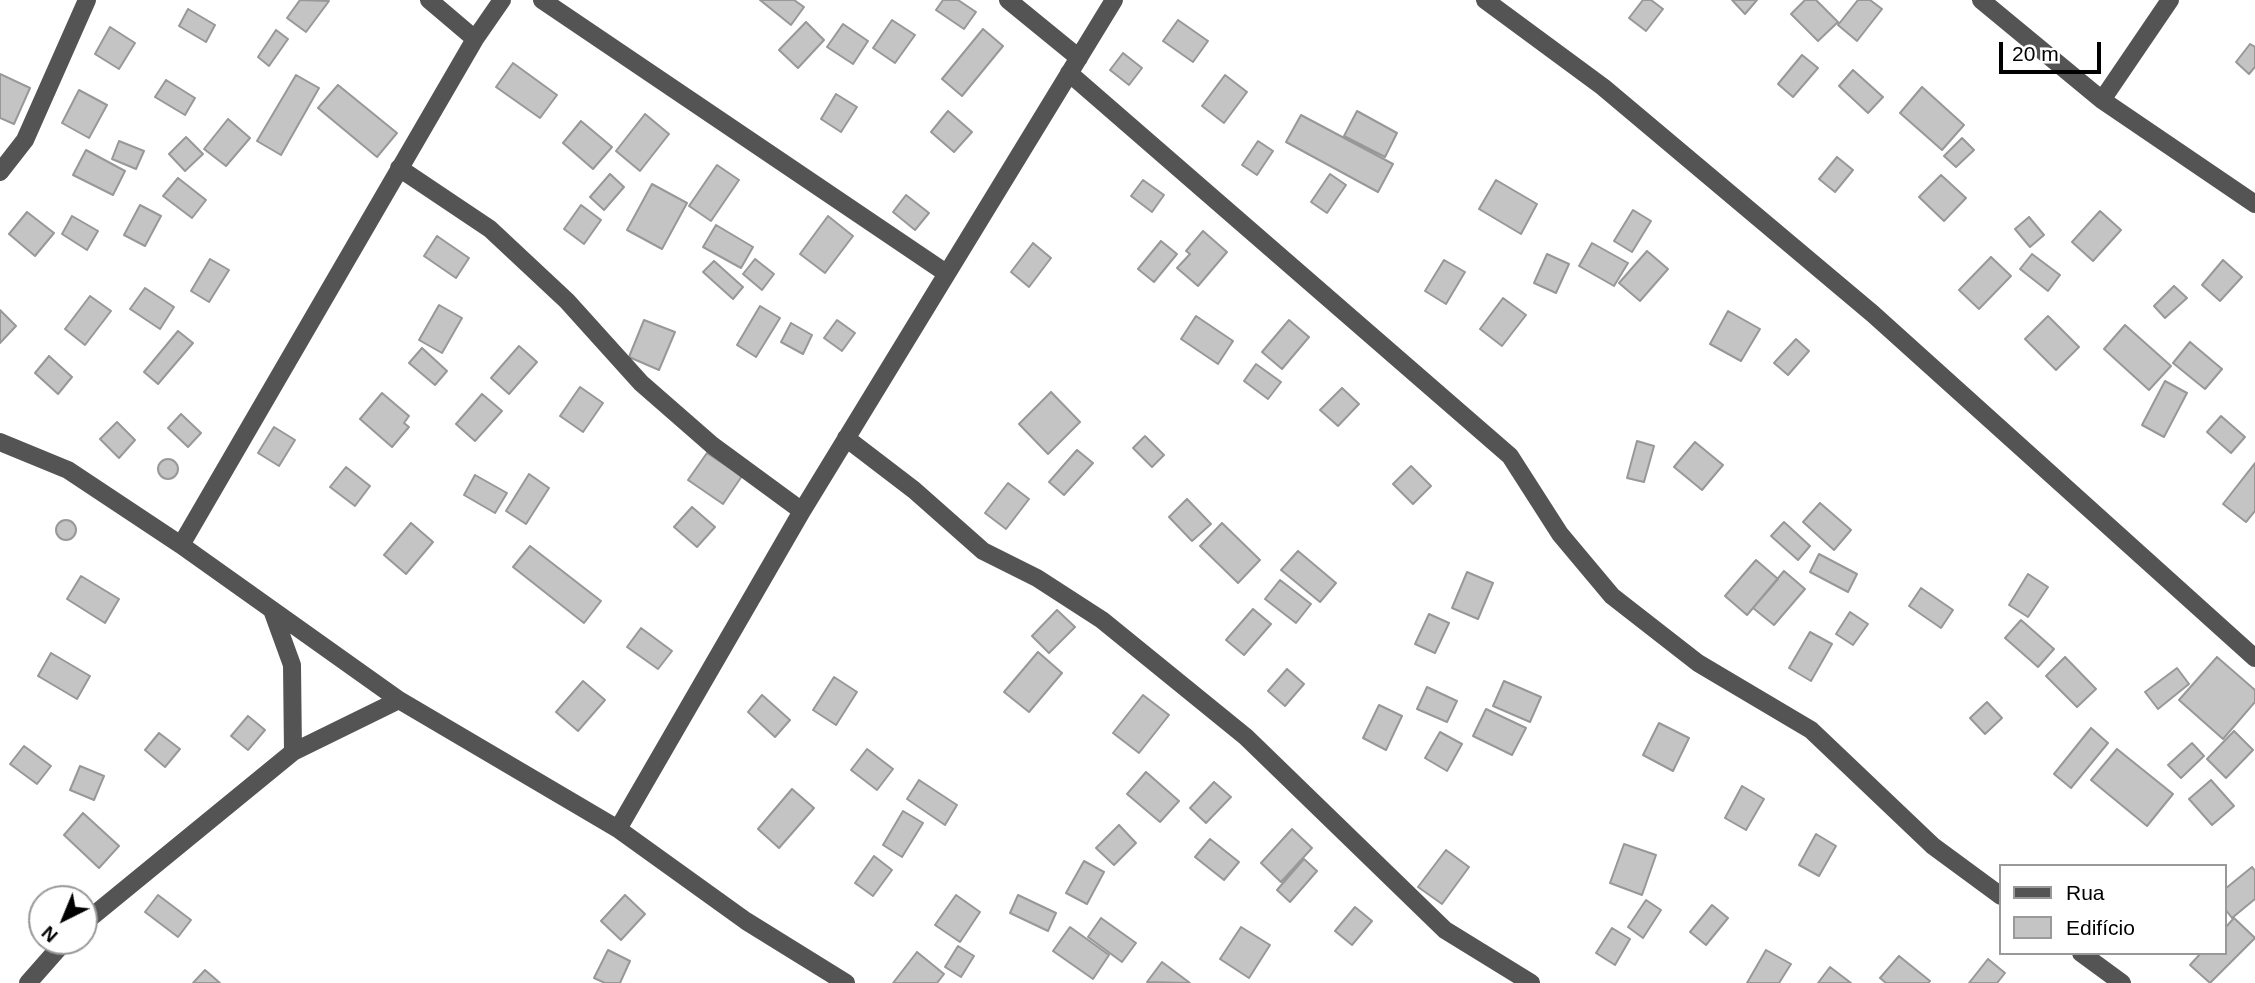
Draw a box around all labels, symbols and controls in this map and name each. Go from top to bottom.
scale bar [2003,28,2104,72]
text: 20 m [2012,42,2059,65]
legend [2000,864,2227,955]
text: Rua [2066,881,2105,904]
north arrow [28,885,98,955]
text: Edifício [2066,916,2135,939]
text: N [38,922,62,947]

